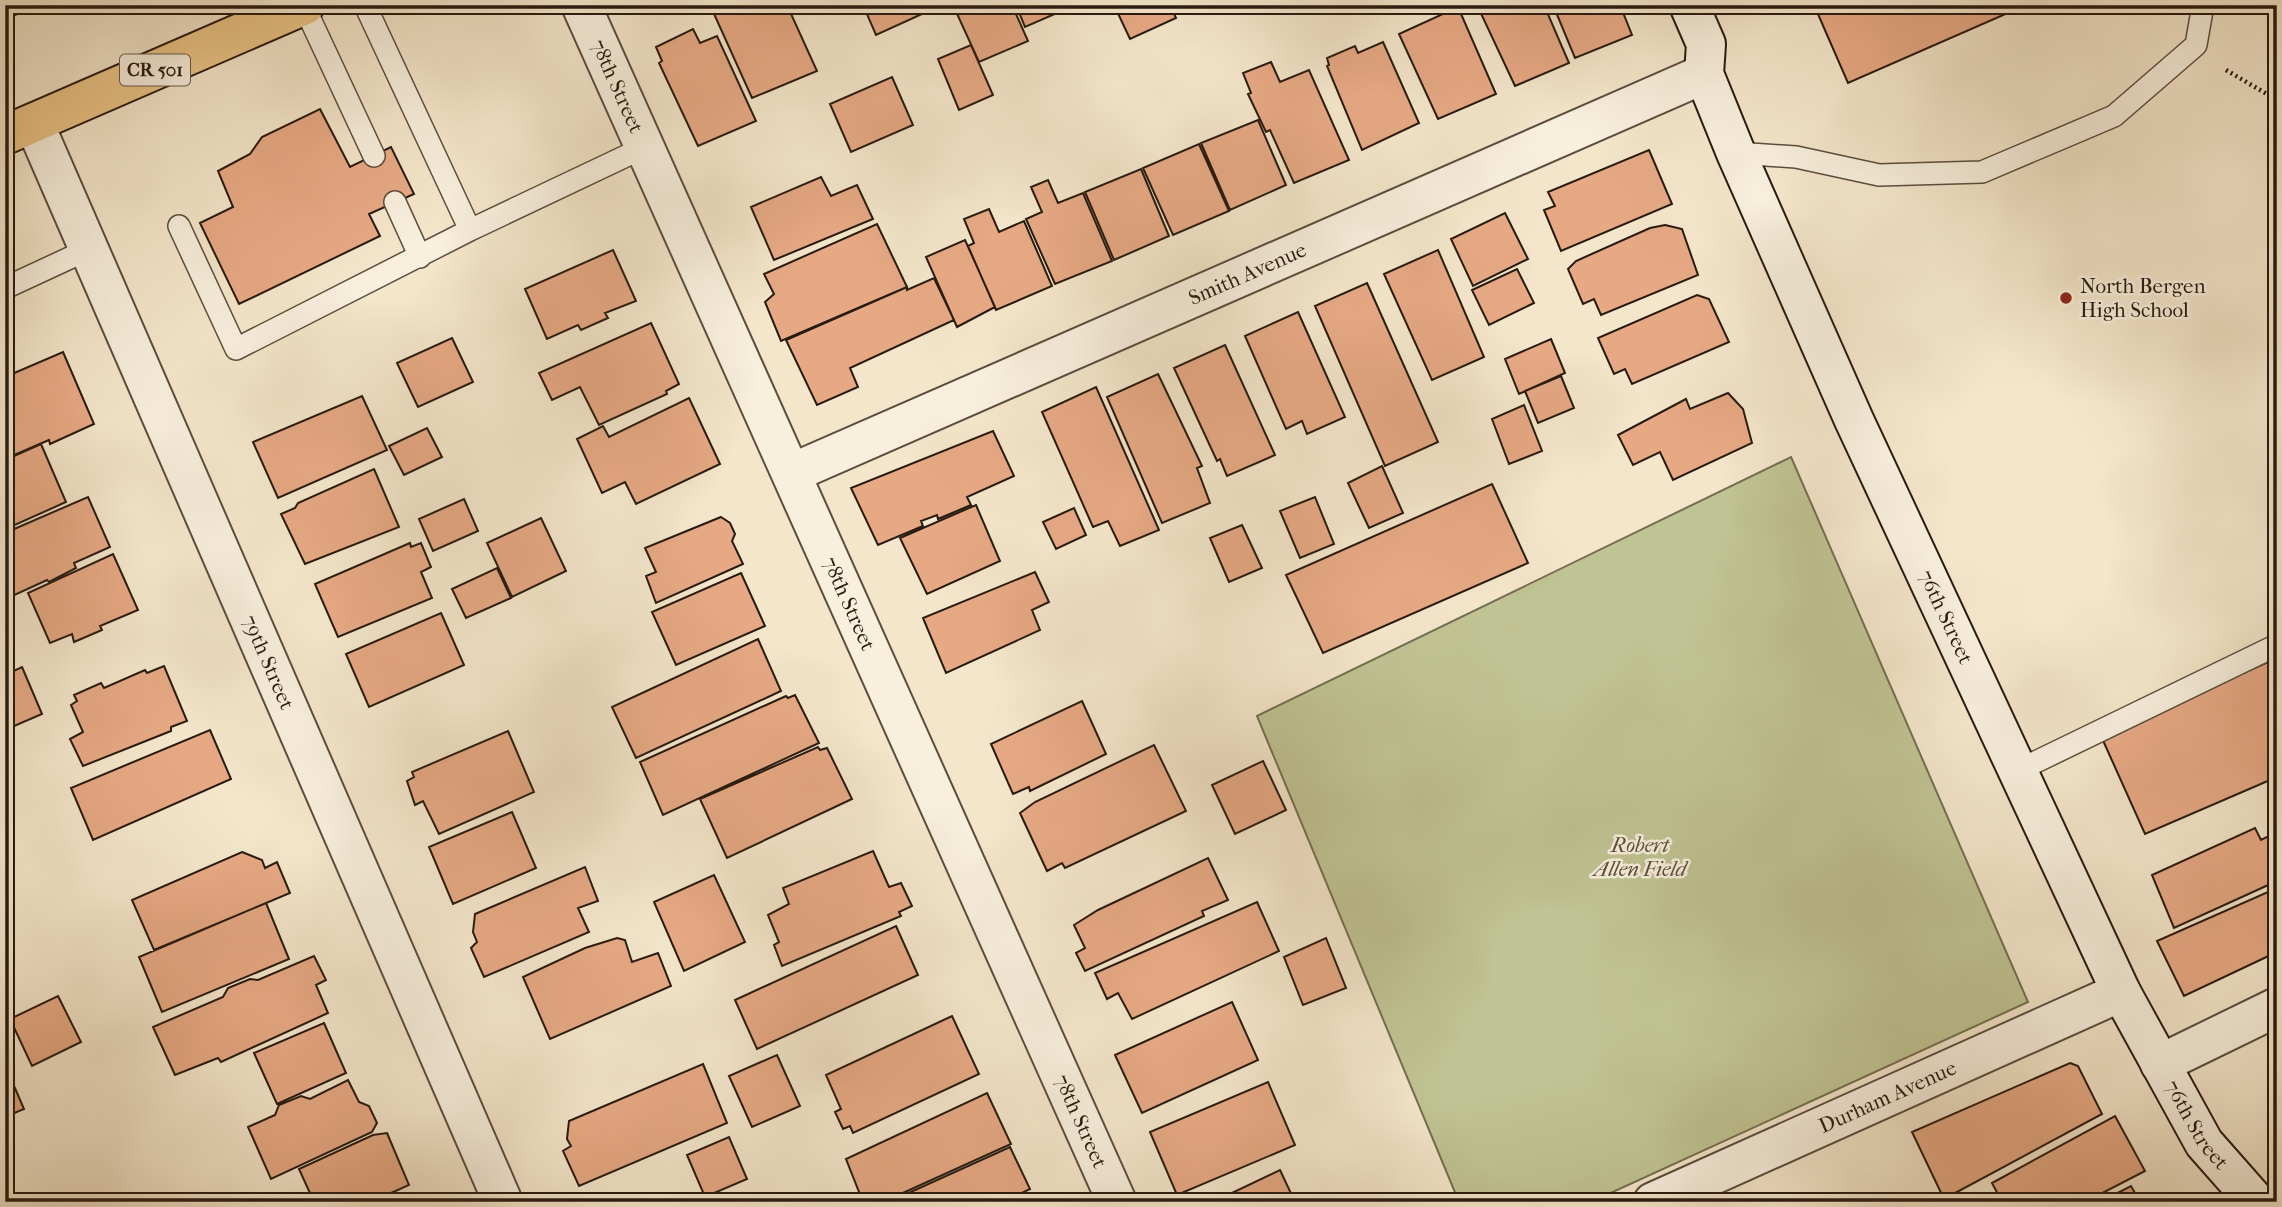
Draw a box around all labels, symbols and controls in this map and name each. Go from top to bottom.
street label: 78th Street [586,36,649,137]
road number: CR 501 [120,54,190,86]
street label: Smith Avenue [1185,238,1310,310]
place label: North Bergen High School [2080,274,2206,322]
marker: North Bergen High School [2058,290,2074,306]
street label: 78th Street [818,553,881,655]
street label: 76th Street [1914,566,1978,668]
street label: 79th Street [237,611,300,714]
park label: Robert Allen Field [1591,833,1689,881]
street label: Durham Avenue [1815,1056,1960,1138]
street label: 78th Street [1049,1071,1112,1172]
street label: 76th Street [2160,1076,2234,1175]

